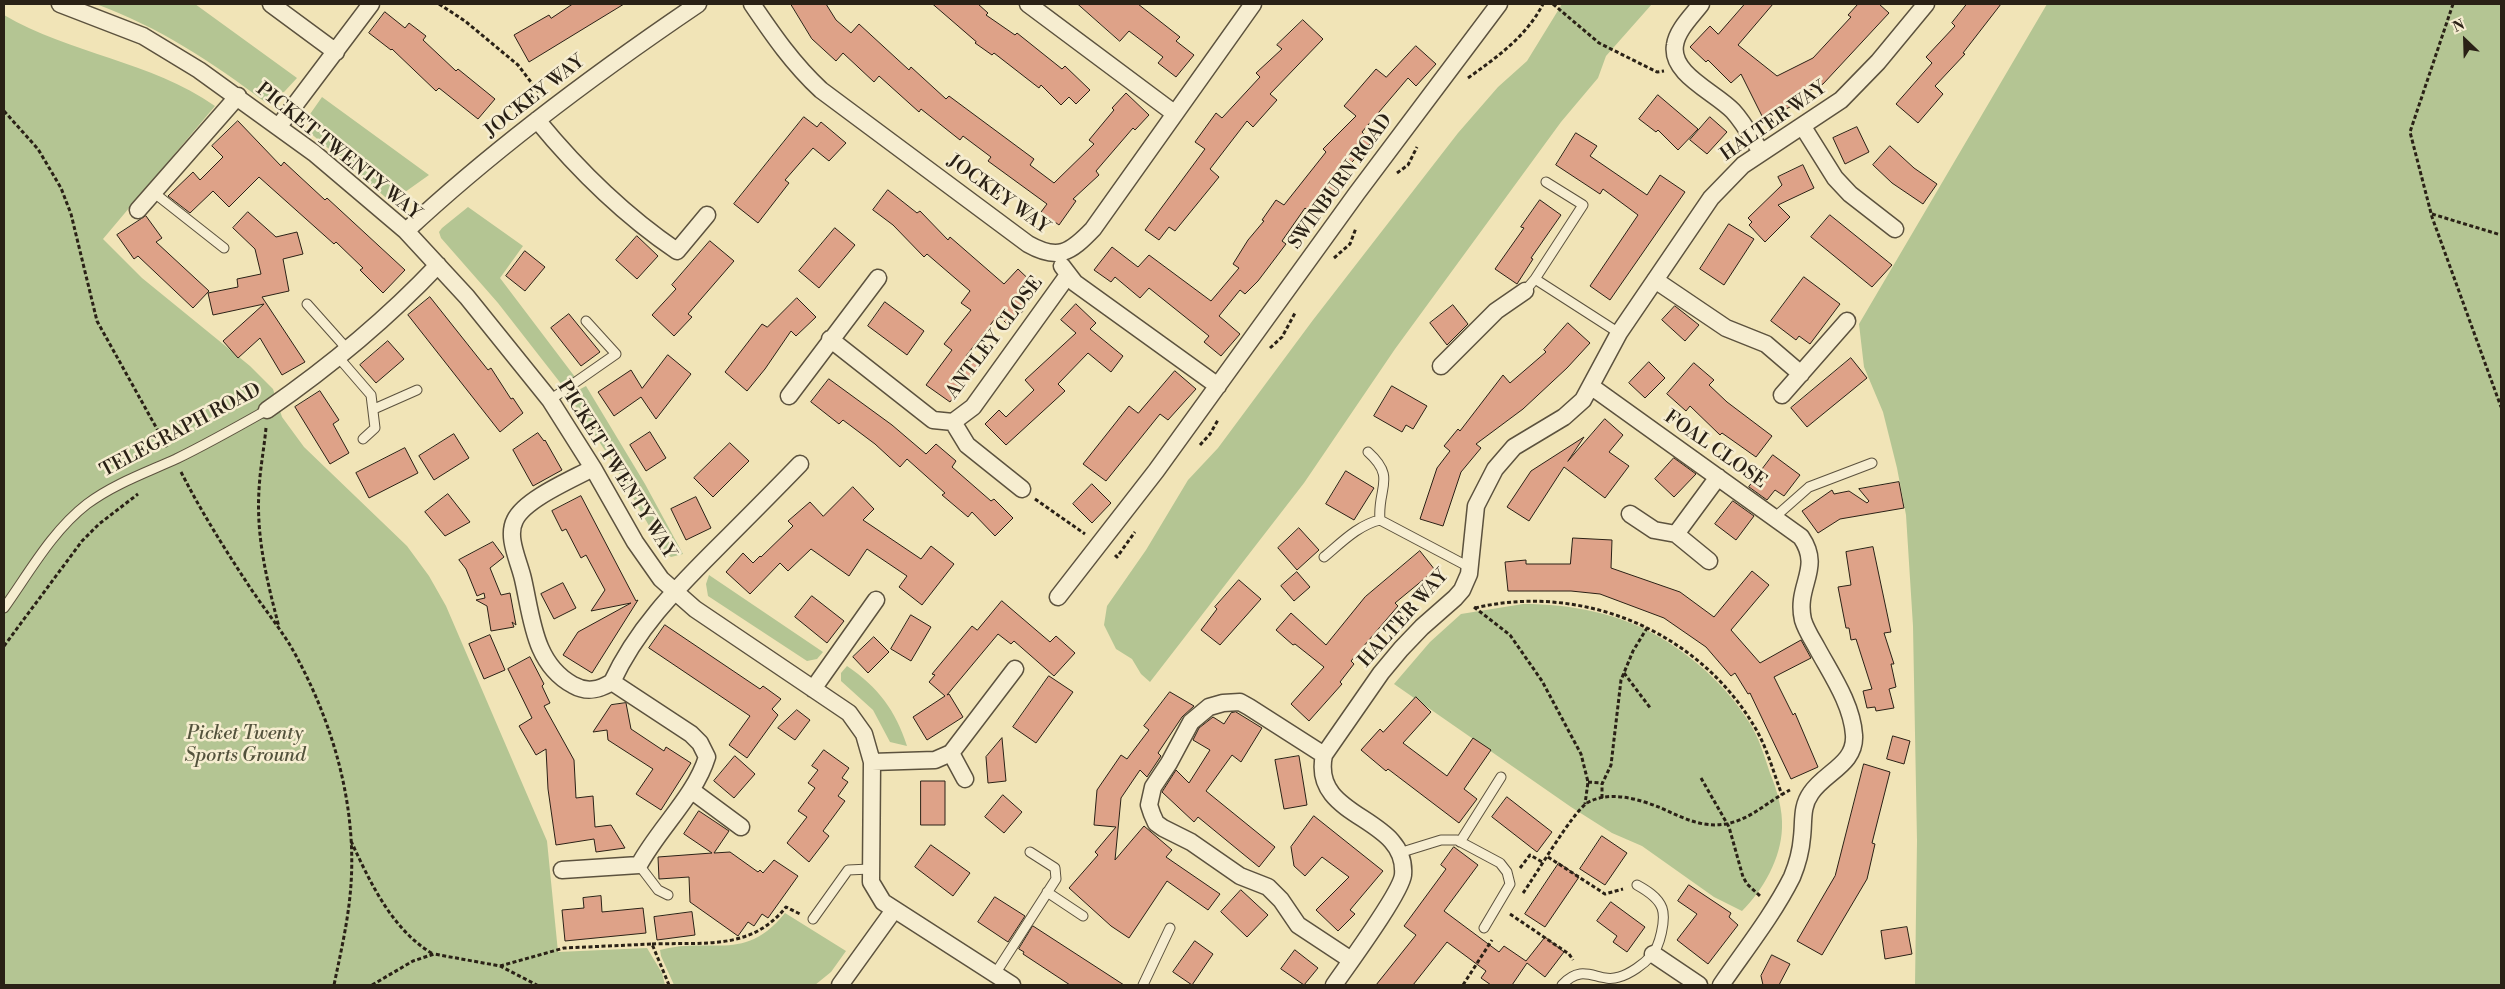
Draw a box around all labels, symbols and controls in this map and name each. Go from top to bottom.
north arrow [2440,15,2490,65]
text: N [2450,16,2468,37]
street label: JOCKEY WAY [480,51,590,143]
street label: HALTER WAY [1717,77,1831,167]
street label: PICKET TWENTY WAY [251,78,425,226]
street label: SWINBURN ROAD [1284,110,1398,254]
street label: JOCKEY WAY [942,150,1054,240]
street label: ANTLEY CLOSE [942,272,1048,404]
street label: PICKET TWENTY WAY [552,377,680,563]
street label: TELEGRAPH ROAD [97,379,265,483]
street label: FOAL CLOSE [1659,406,1771,494]
street label: HALTER WAY [1354,565,1454,673]
park label: Picket Twenty Sports Ground [184,723,306,767]

